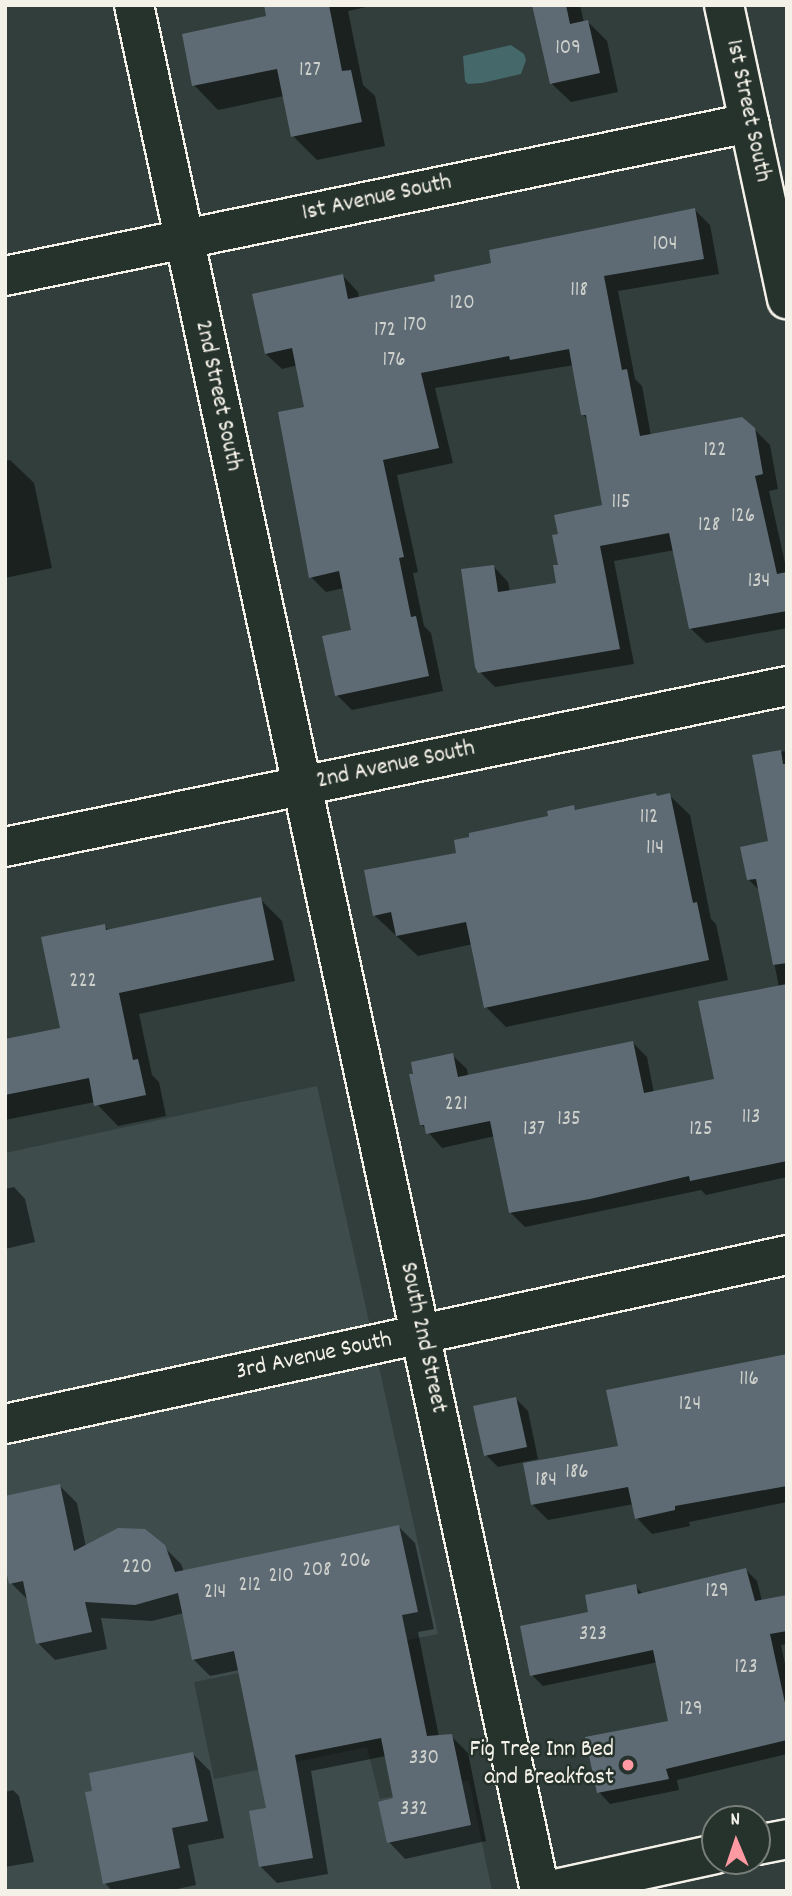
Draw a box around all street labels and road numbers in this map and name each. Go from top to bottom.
street label: 1st Street South [718,37,776,185]
street label: 1st Avenue South [300,169,454,229]
street label: 2nd Street South [187,318,247,474]
street label: 2nd Avenue South [314,735,478,797]
street label: South 2nd Street [392,1260,452,1416]
street label: 3rd Avenue South [233,1326,395,1388]

